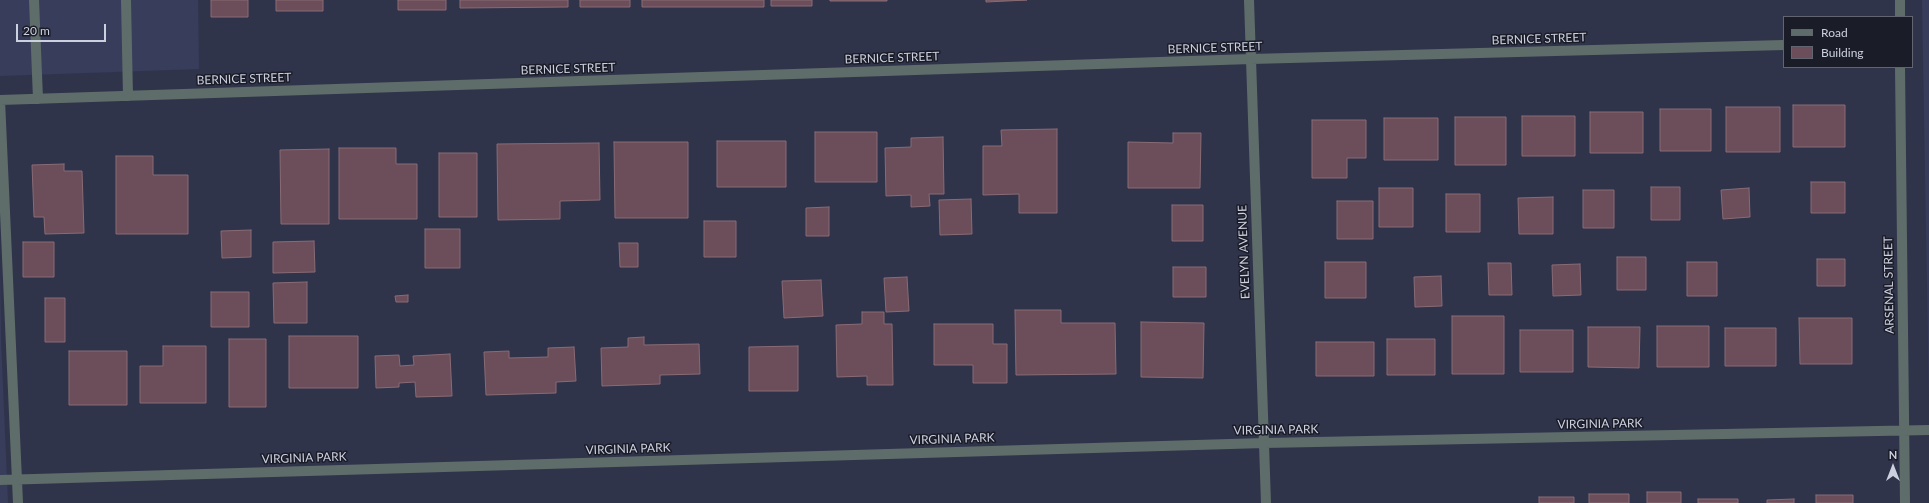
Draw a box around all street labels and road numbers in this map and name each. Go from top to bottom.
street label: BERNICE STREET [1491,30,1587,48]
street label: BERNICE STREET [1167,39,1263,57]
street label: BERNICE STREET [844,49,940,67]
street label: BERNICE STREET [520,60,616,78]
street label: BERNICE STREET [196,70,292,88]
street label: EVELYN AVENUE [1235,205,1253,299]
street label: ARSENAL STREET [1881,236,1897,334]
street label: VIRGINIA PARK [1557,416,1643,432]
street label: VIRGINIA PARK [1233,422,1319,438]
street label: VIRGINIA PARK [909,430,995,448]
street label: VIRGINIA PARK [585,440,671,458]
street label: VIRGINIA PARK [261,449,347,467]

